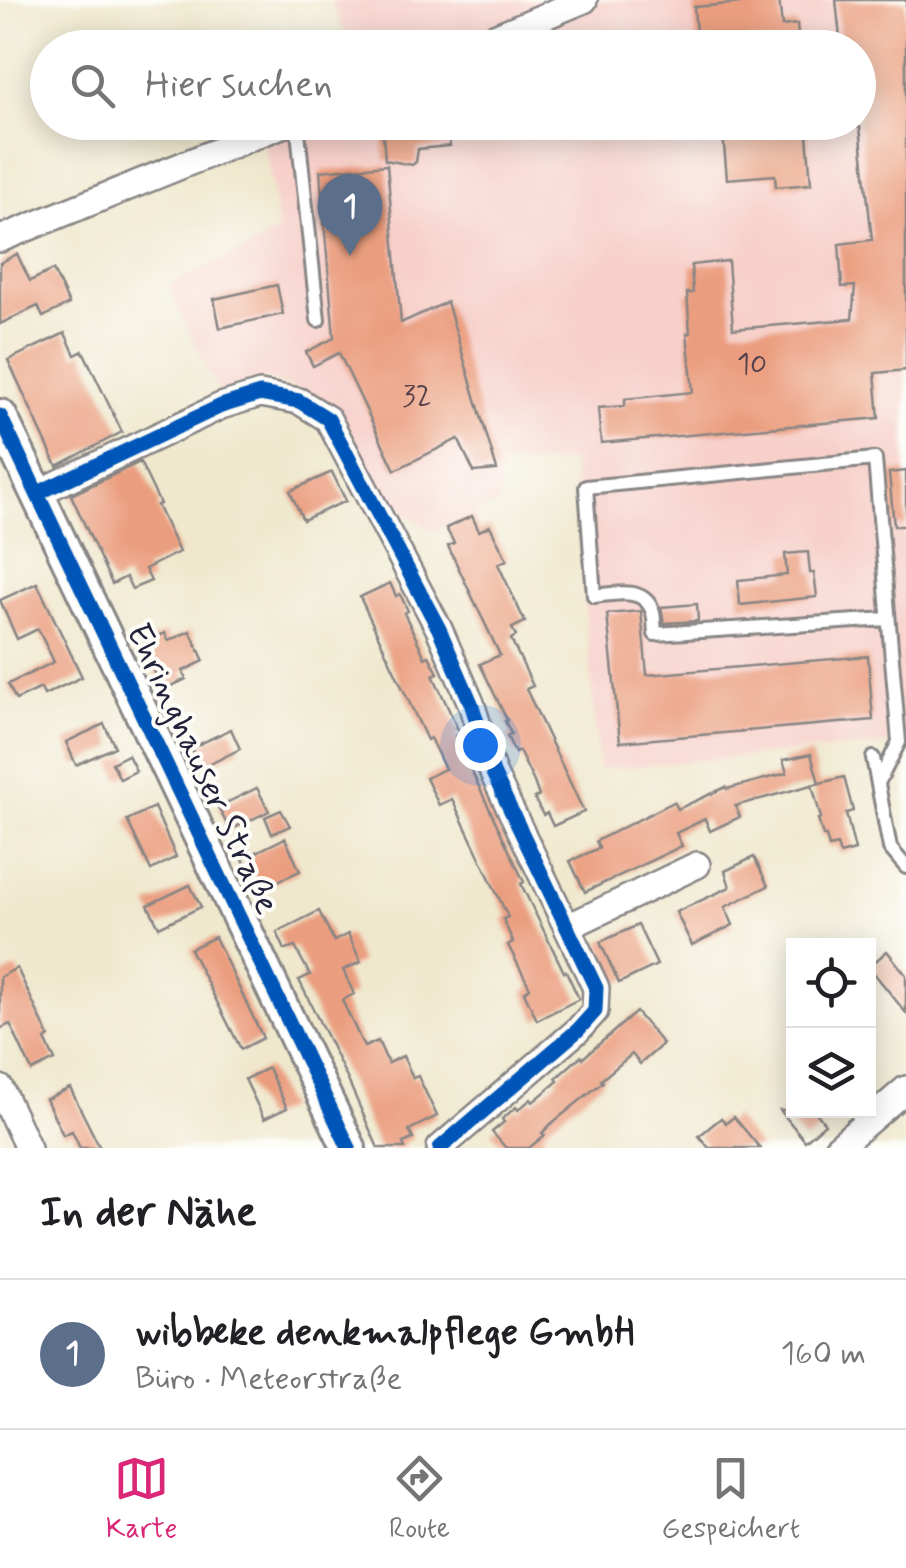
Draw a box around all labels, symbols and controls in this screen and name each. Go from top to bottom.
search box [30,30,876,140]
icon: search [65,58,120,113]
text: Hier suchen [145,61,333,110]
pin: 1 [318,174,382,256]
house number: 10 [737,345,767,384]
house number: 32 [402,377,432,416]
street label: Ehringhauser Straße [114,616,290,922]
your location [455,720,506,771]
map controls [786,938,876,1118]
button: locate [786,938,876,1028]
button: layers [786,1028,876,1118]
text: In der Nähe [40,1186,257,1241]
text: wibbeke denkmalpflege GmbH [135,1309,634,1358]
text: 1 [65,1333,80,1375]
text: 160 m [781,1333,866,1375]
text: Büro · Meteorstraße [135,1358,402,1400]
tab: Karte [106,1451,177,1548]
tab: Route [389,1451,450,1548]
tab: Gespeichert [662,1451,800,1548]

